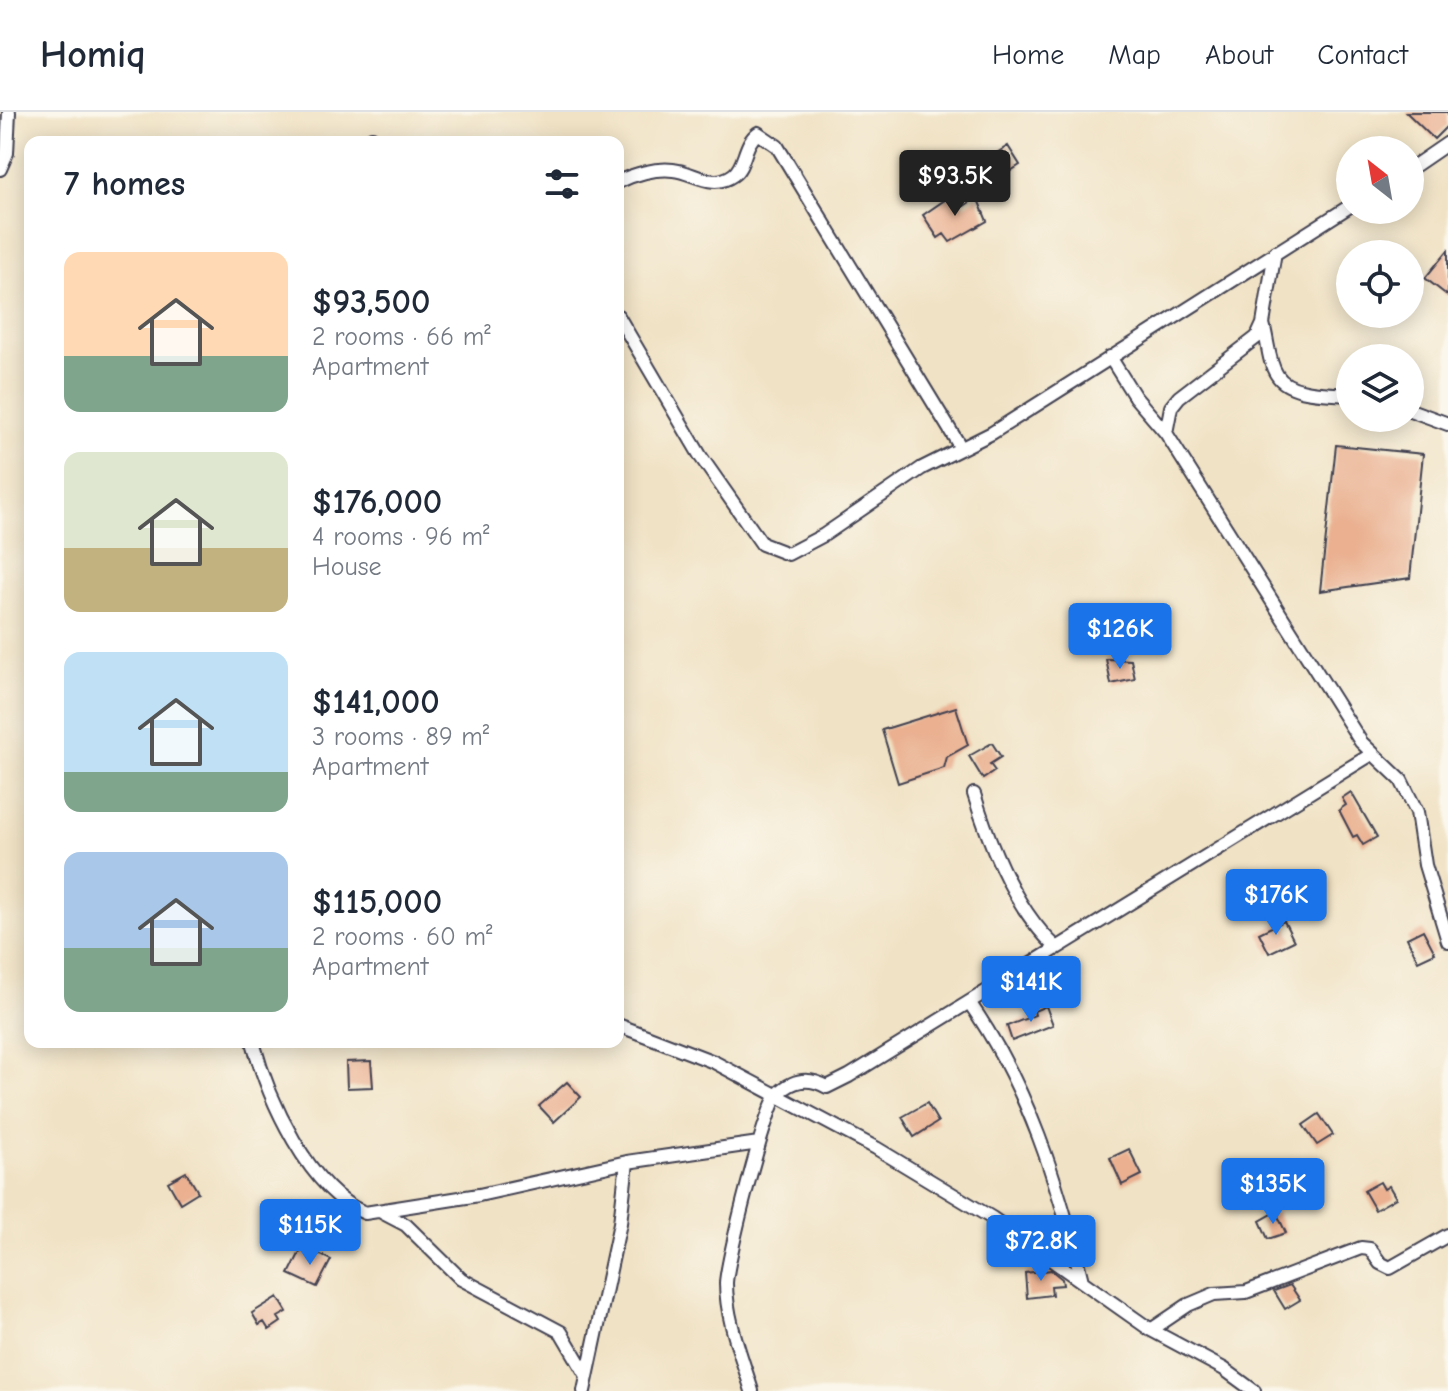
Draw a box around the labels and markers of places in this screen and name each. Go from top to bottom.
pin: $93.5K [890,150,1020,218]
pin: $126K [1064,603,1176,671]
pin: $176K [1220,869,1332,937]
pin: $141K [975,956,1087,1024]
pin: $135K [1217,1158,1329,1226]
pin: $115K [254,1199,366,1267]
pin: $72.8K [976,1215,1106,1283]

